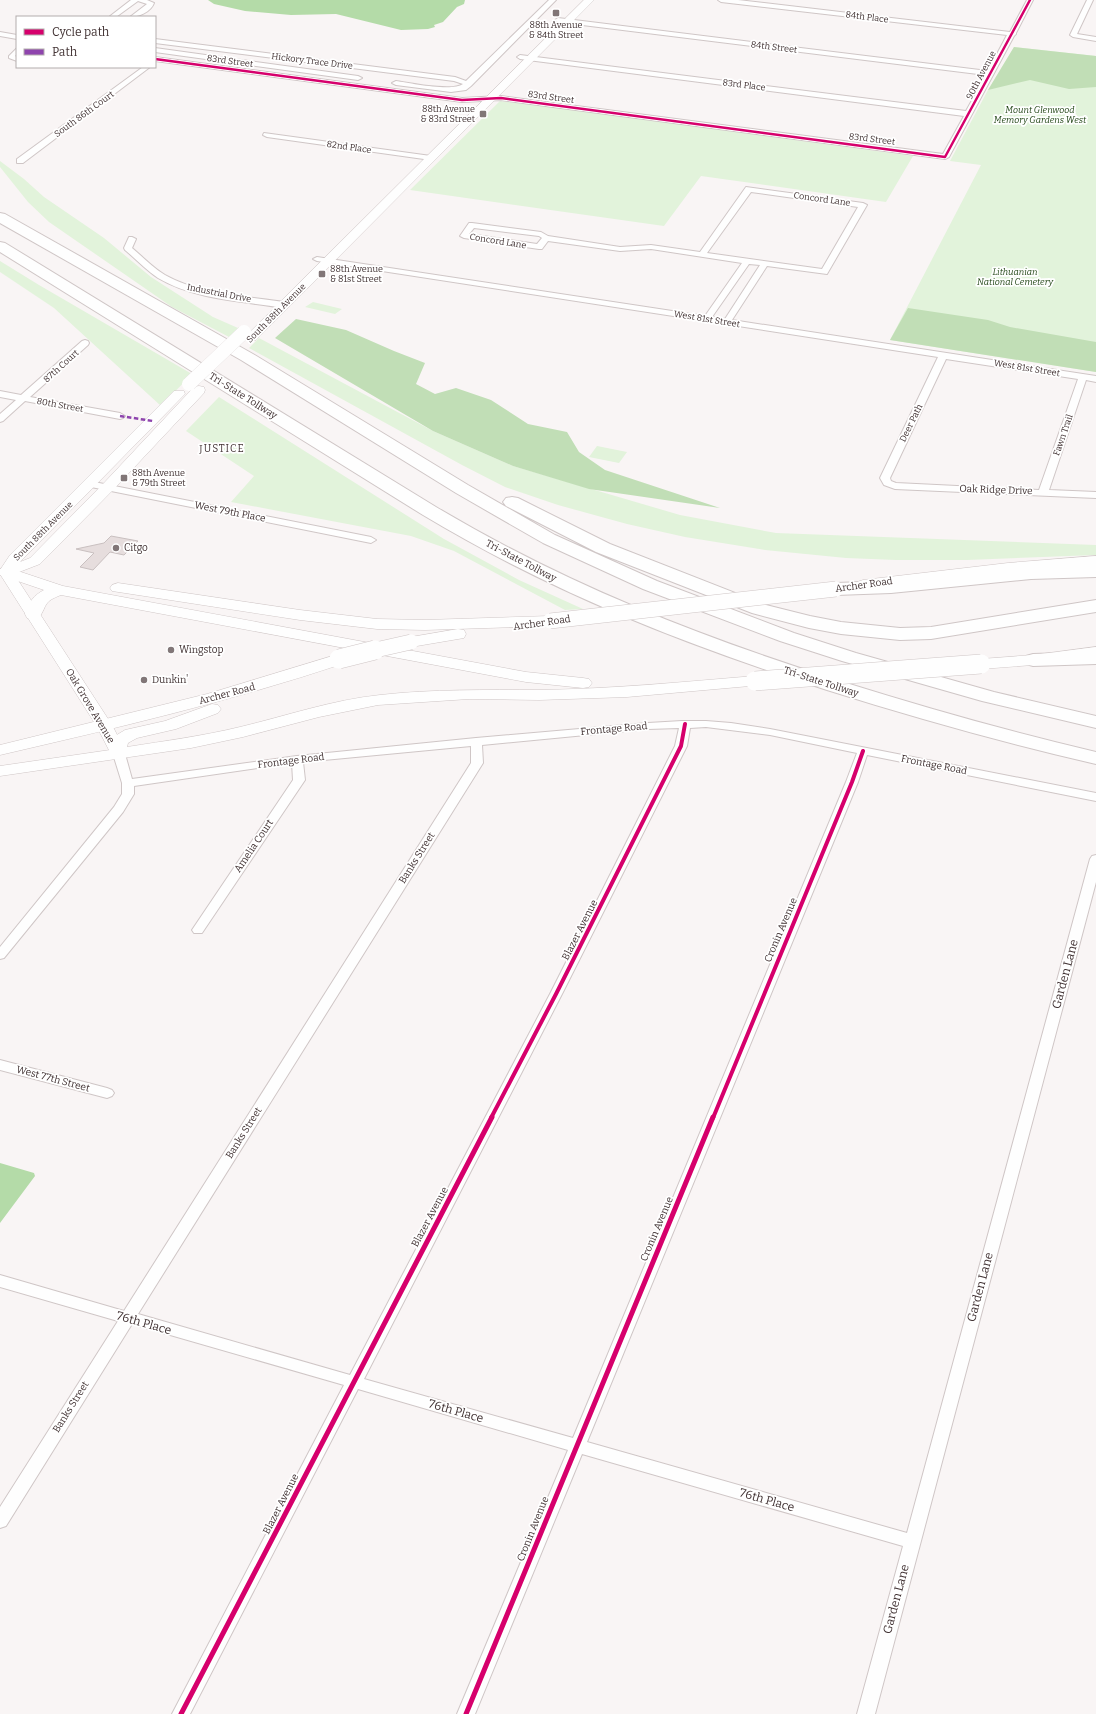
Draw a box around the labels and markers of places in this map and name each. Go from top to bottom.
marker: 88th Avenue & 84th Street [551,8,561,18]
place label: 88th Avenue & 84th Street [529,20,584,40]
place label: 88th Avenue & 83rd Street [420,104,476,124]
marker: 88th Avenue & 83rd Street [478,109,488,119]
place label: 88th Avenue & 81st Street [330,264,383,284]
marker: 88th Avenue & 81st Street [317,269,327,279]
place label: 88th Avenue & 79th Street [132,468,186,488]
marker: 88th Avenue & 79th Street [119,473,129,483]
place label: Citgo [124,542,148,554]
marker: Citgo [111,543,121,553]
place label: Wingstop [179,644,224,656]
marker: Wingstop [166,645,176,655]
place label: Dunkin' [152,674,188,686]
marker: Dunkin' [139,675,149,685]

